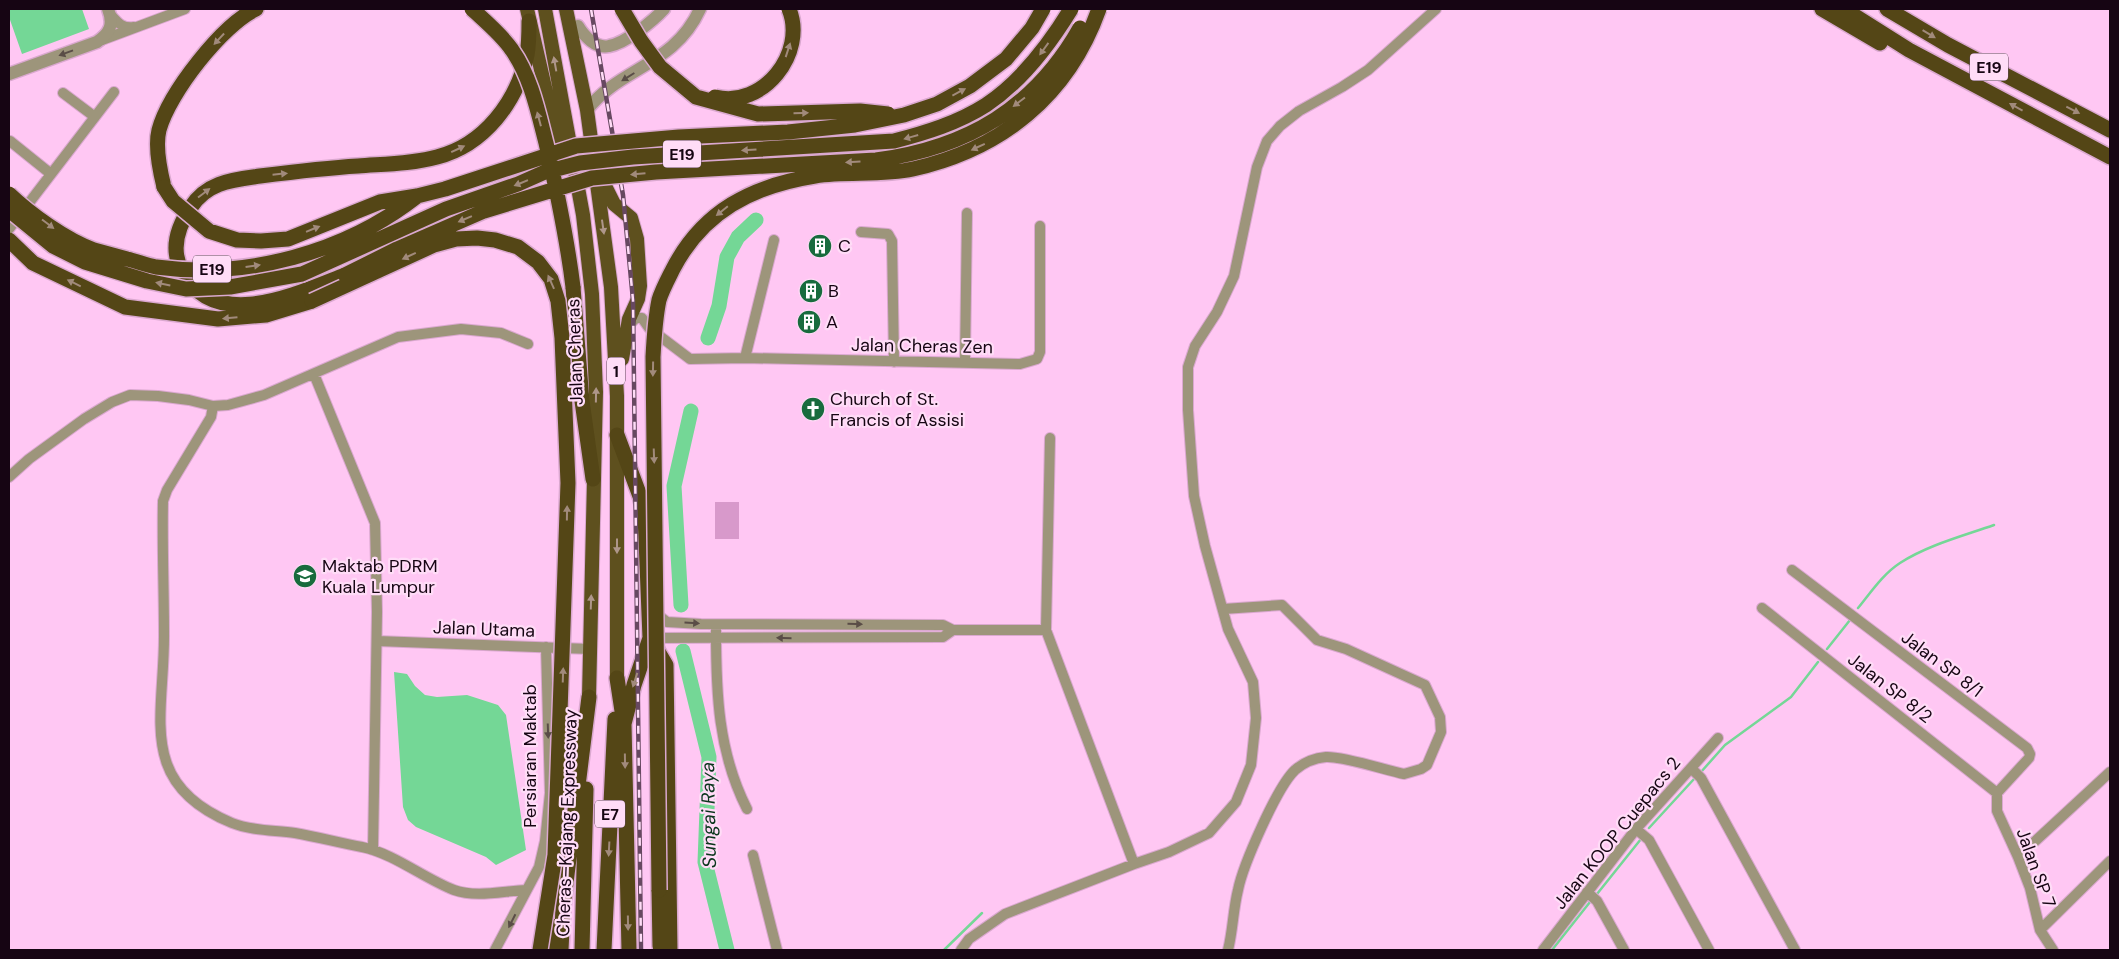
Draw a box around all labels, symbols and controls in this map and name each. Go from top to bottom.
one-way arrow [1923,29,1936,38]
one-way arrow [213,33,225,45]
one-way arrow [785,42,792,57]
one-way arrow [1039,43,1049,56]
one-way arrow [58,49,73,57]
road number: E19 [1970,54,2008,80]
one-way arrow [551,55,559,71]
one-way arrow [621,72,635,82]
one-way arrow [952,88,966,96]
one-way arrow [1012,97,1026,107]
one-way arrow [2009,103,2023,111]
one-way arrow [2066,106,2080,114]
one-way arrow [793,109,809,117]
one-way arrow [535,111,543,126]
one-way arrow [903,133,918,141]
road number: E19 [663,140,701,168]
one-way arrow [971,143,985,151]
one-way arrow [450,145,465,153]
one-way arrow [741,147,757,155]
one-way arrow [845,158,861,166]
one-way arrow [272,170,288,178]
one-way arrow [630,170,646,178]
one-way arrow [513,179,528,187]
one-way arrow [197,188,211,198]
one-way arrow [716,205,729,216]
one-way arrow [458,215,472,223]
one-way arrow [41,218,54,229]
one-way arrow [600,219,608,235]
one-way arrow [306,224,321,232]
building icon: C [807,233,833,259]
place label: C [838,234,851,258]
one-way arrow [402,253,416,261]
road number: E19 [193,255,231,282]
one-way arrow [245,261,261,269]
one-way arrow [546,275,554,289]
building icon: B [798,278,824,304]
one-way arrow [67,279,81,287]
place label: B [828,279,839,303]
one-way arrow [156,280,171,288]
street label: Jalan Cheras [561,298,589,406]
building icon: A [796,309,822,335]
place label: A [826,310,838,334]
one-way arrow [222,314,238,322]
street label: Jalan Cheras Zen [851,333,993,359]
road number: 1 [607,358,625,384]
one-way arrow [648,361,656,377]
one-way arrow [592,387,600,403]
place label: Church of St. Francis of Assisi [830,387,964,432]
church icon: Church of St. Francis of Assisi [800,396,826,422]
one-way arrow [651,448,659,464]
one-way arrow [564,505,572,521]
one-way arrow [613,538,621,554]
place label: Maktab PDRM Kuala Lumpur [322,554,438,599]
school or university icon: Maktab PDRM Kuala Lumpur [292,563,318,589]
one-way arrow [588,594,596,610]
street label: Jalan Utama [433,615,535,643]
one-way arrow [684,620,700,628]
one-way arrow [847,620,863,628]
street label: Jalan SP 8/1 [1896,625,1988,703]
one-way arrow [776,633,792,641]
street label: Jalan SP 8/2 [1843,647,1937,729]
one-way arrow [559,667,567,683]
one-way arrow [631,673,639,688]
street label: Persiaran Maktab [518,684,542,828]
street label: Cheras–Kajang Expressway [551,709,583,937]
one-way arrow [544,723,552,739]
street label: Jalan KOOP Cuepacs 2 [1548,752,1686,914]
one-way arrow [621,753,629,769]
water label: Sungai Raya [695,762,722,868]
road number: E7 [595,801,625,828]
street label: Jalan SP 7 [2011,825,2061,911]
one-way arrow [604,841,612,857]
one-way arrow [508,914,516,928]
one-way arrow [625,916,633,932]

